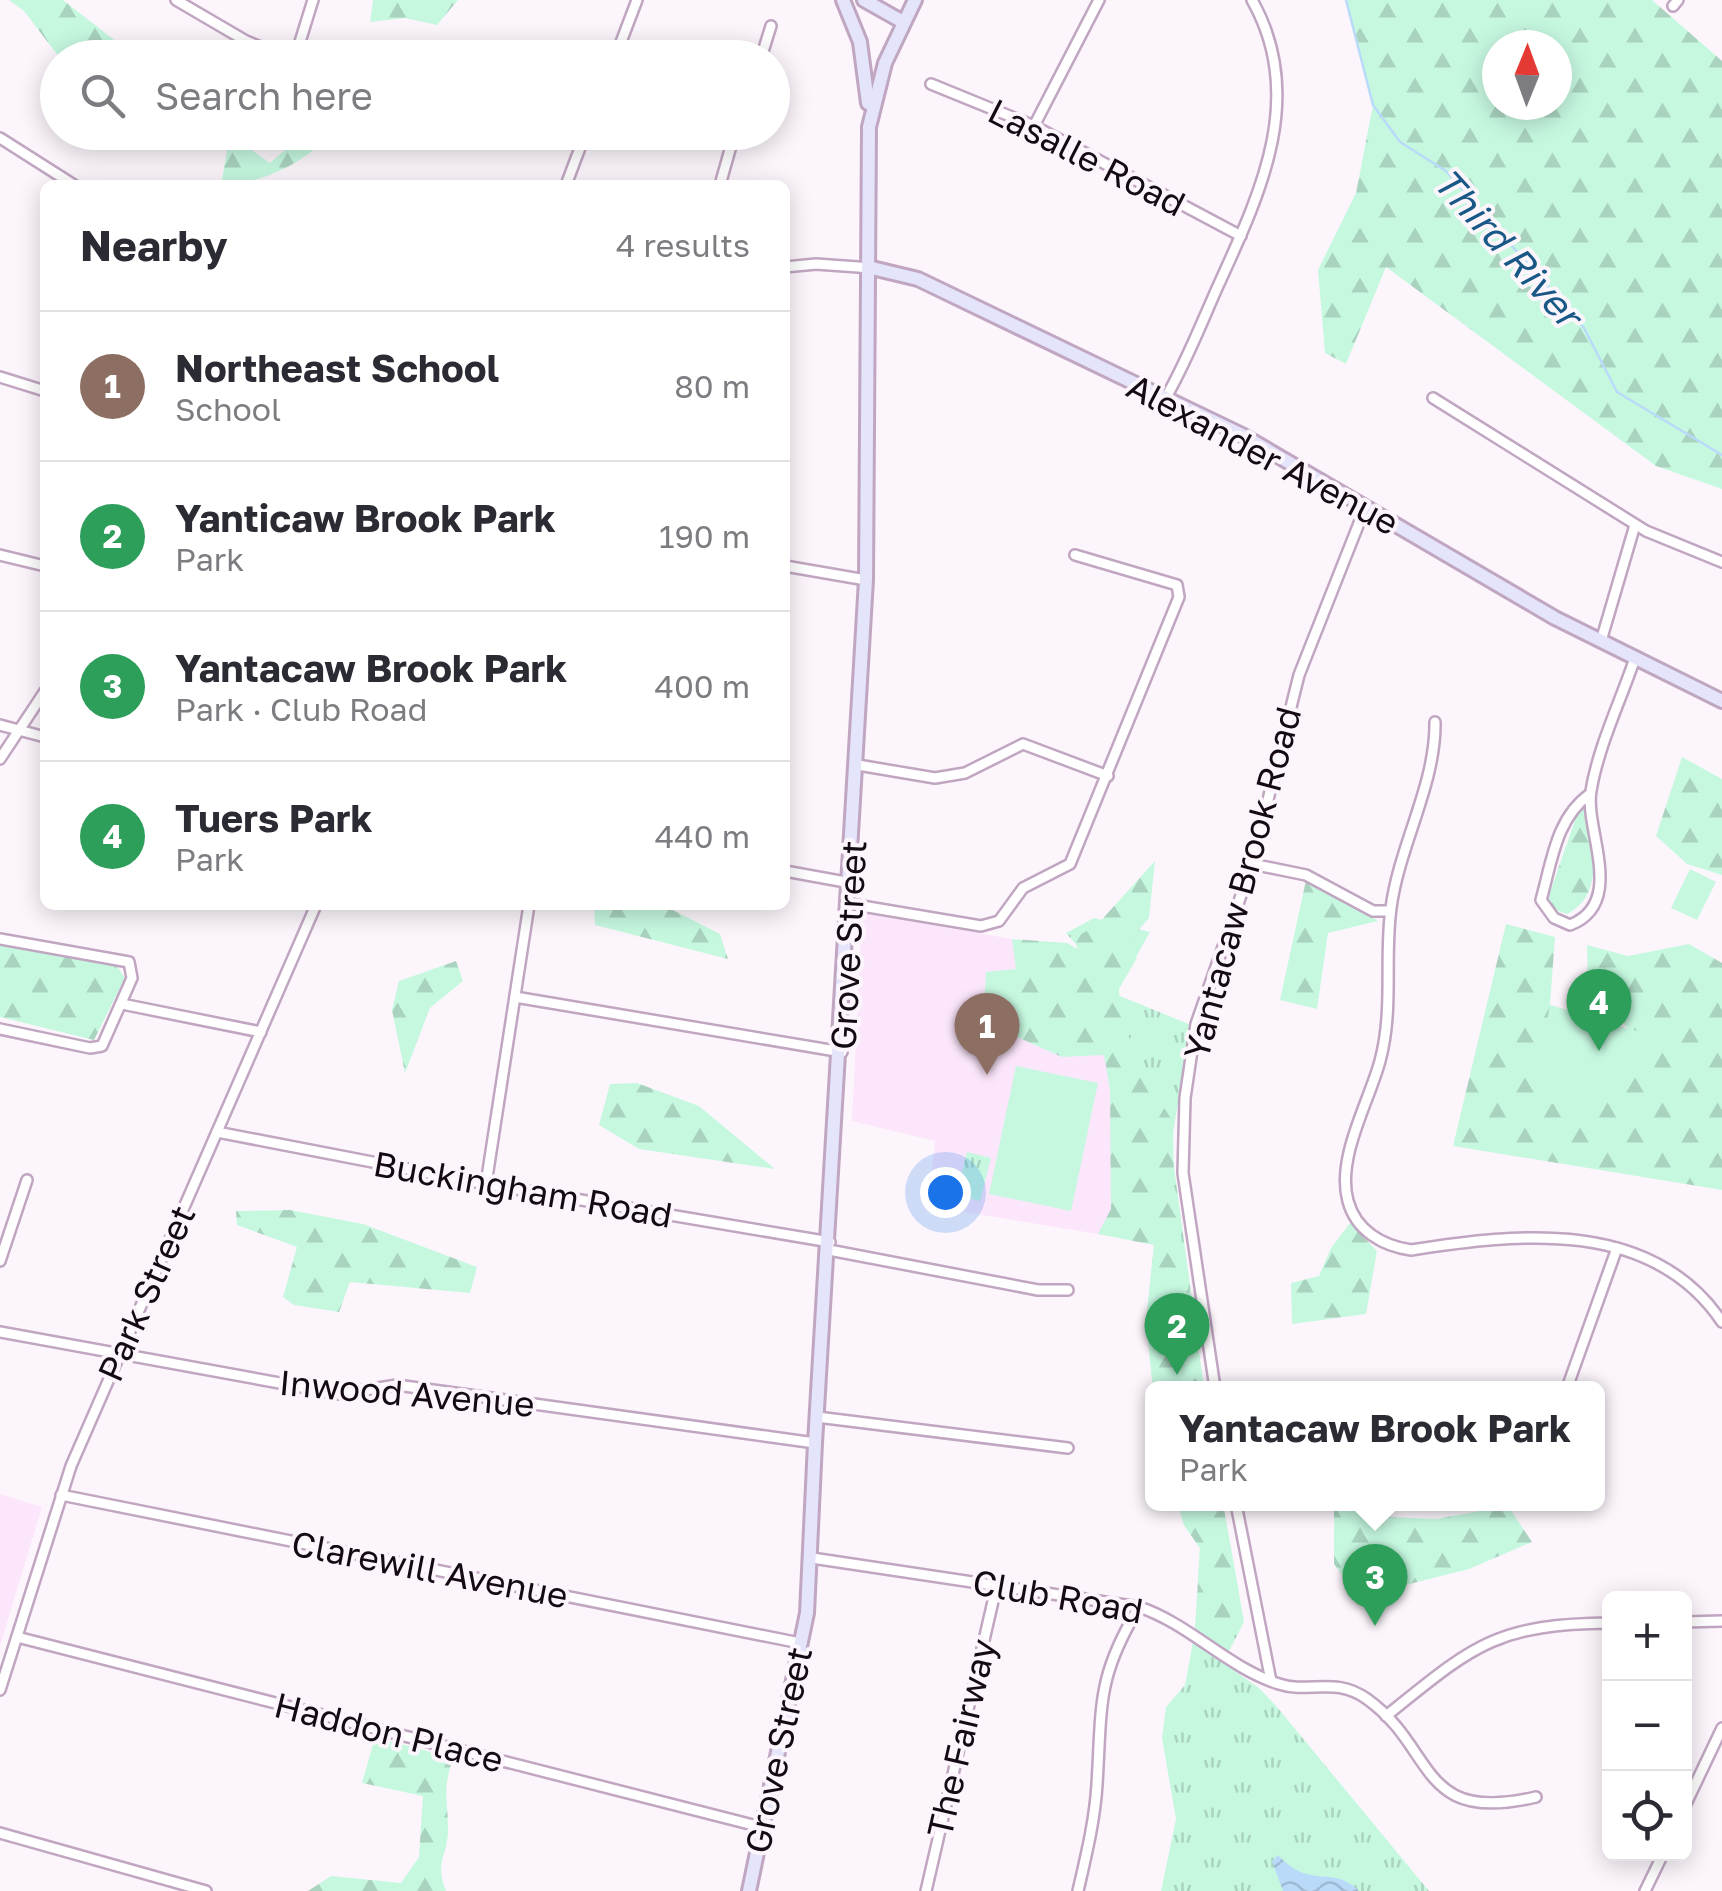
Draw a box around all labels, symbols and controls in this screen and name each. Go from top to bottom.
north arrow [1482,30,1572,120]
search box [40,40,790,150]
icon: search [75,68,130,123]
text: Search here [155,73,373,118]
street label: Lasalle Road [982,89,1192,225]
water label: Third River [1425,158,1594,339]
text: Nearby [80,220,228,270]
text: 4 results [616,226,750,264]
text: Northeast School [175,345,499,390]
street label: Alexander Avenue [1120,365,1406,543]
text: 1 [104,367,121,405]
text: 80 m [674,367,750,405]
text: School [175,390,281,428]
text: Yanticaw Brook Park [175,495,556,540]
text: 2 [103,517,122,555]
text: 190 m [659,517,750,555]
text: Park [175,540,244,578]
text: Yantacaw Brook Park [175,645,567,690]
text: 3 [103,667,122,705]
text: 400 m [654,667,750,705]
text: Park · Club Road [175,690,427,728]
street label: Yantacaw Brook Road [1175,702,1309,1064]
text: Tuers Park [175,795,373,840]
text: 4 [102,817,123,855]
text: 440 m [655,817,750,855]
street label: Grove Street [822,839,874,1051]
text: Park [175,840,244,878]
pin: 4 [1566,968,1632,1051]
pin: 1 [954,992,1020,1075]
street label: Buckingham Road [370,1142,676,1236]
your location [920,1167,971,1218]
street label: Park Street [89,1199,203,1387]
pin: 2 [1144,1292,1210,1375]
street label: Inwood Avenue [278,1361,536,1425]
popup [1145,1381,1605,1511]
text: Yantacaw Brook Park [1179,1405,1571,1450]
text: Park [1179,1450,1248,1488]
street label: Clarewill Avenue [288,1522,572,1616]
pin: 3 [1342,1544,1408,1626]
street label: Club Road [970,1560,1146,1632]
map controls [1602,1591,1692,1861]
button: + [1602,1591,1692,1681]
street label: The Fairway [918,1635,1004,1841]
street label: Grove Street [736,1643,820,1857]
button: − [1602,1681,1692,1771]
street label: Haddon Place [270,1683,508,1781]
button: locate [1602,1771,1692,1861]

